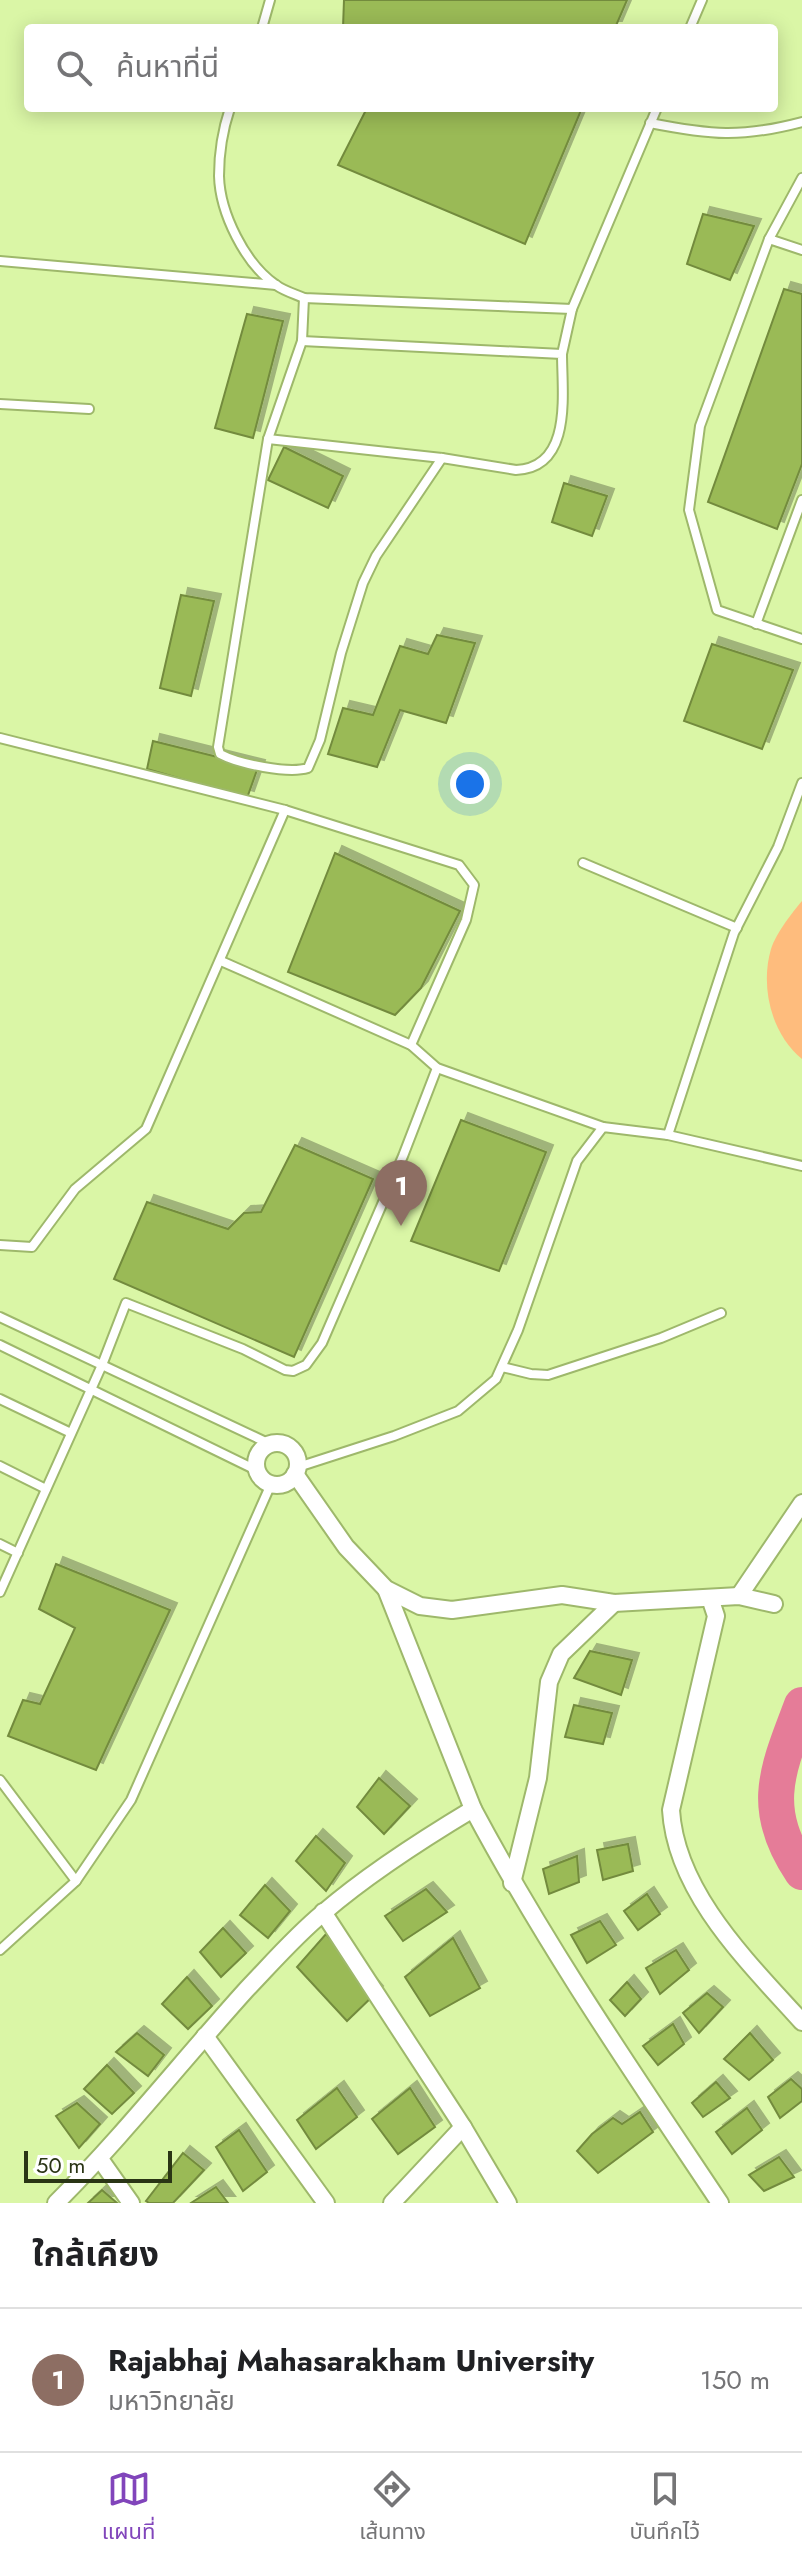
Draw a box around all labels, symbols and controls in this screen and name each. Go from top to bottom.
search box [24,24,778,112]
text: ค้นหาที่นี่ [116,45,219,88]
icon: search [52,46,96,90]
your location [450,764,490,804]
pin: 1 [375,1160,427,1226]
scale bar [24,2147,172,2183]
text: 50 m [36,2149,85,2181]
text: ใกล้เคียง [32,2230,159,2279]
text: Rajabhaj Mahasarakham University [108,2339,594,2382]
text: 1 [51,2361,65,2399]
text: 150 m [700,2361,770,2399]
text: มหาวิทยาลัย [108,2382,235,2420]
tab: แผนที่ [102,2467,156,2549]
tab: เส้นทาง [359,2467,426,2549]
tab: บันทึกไว้ [629,2467,700,2549]

